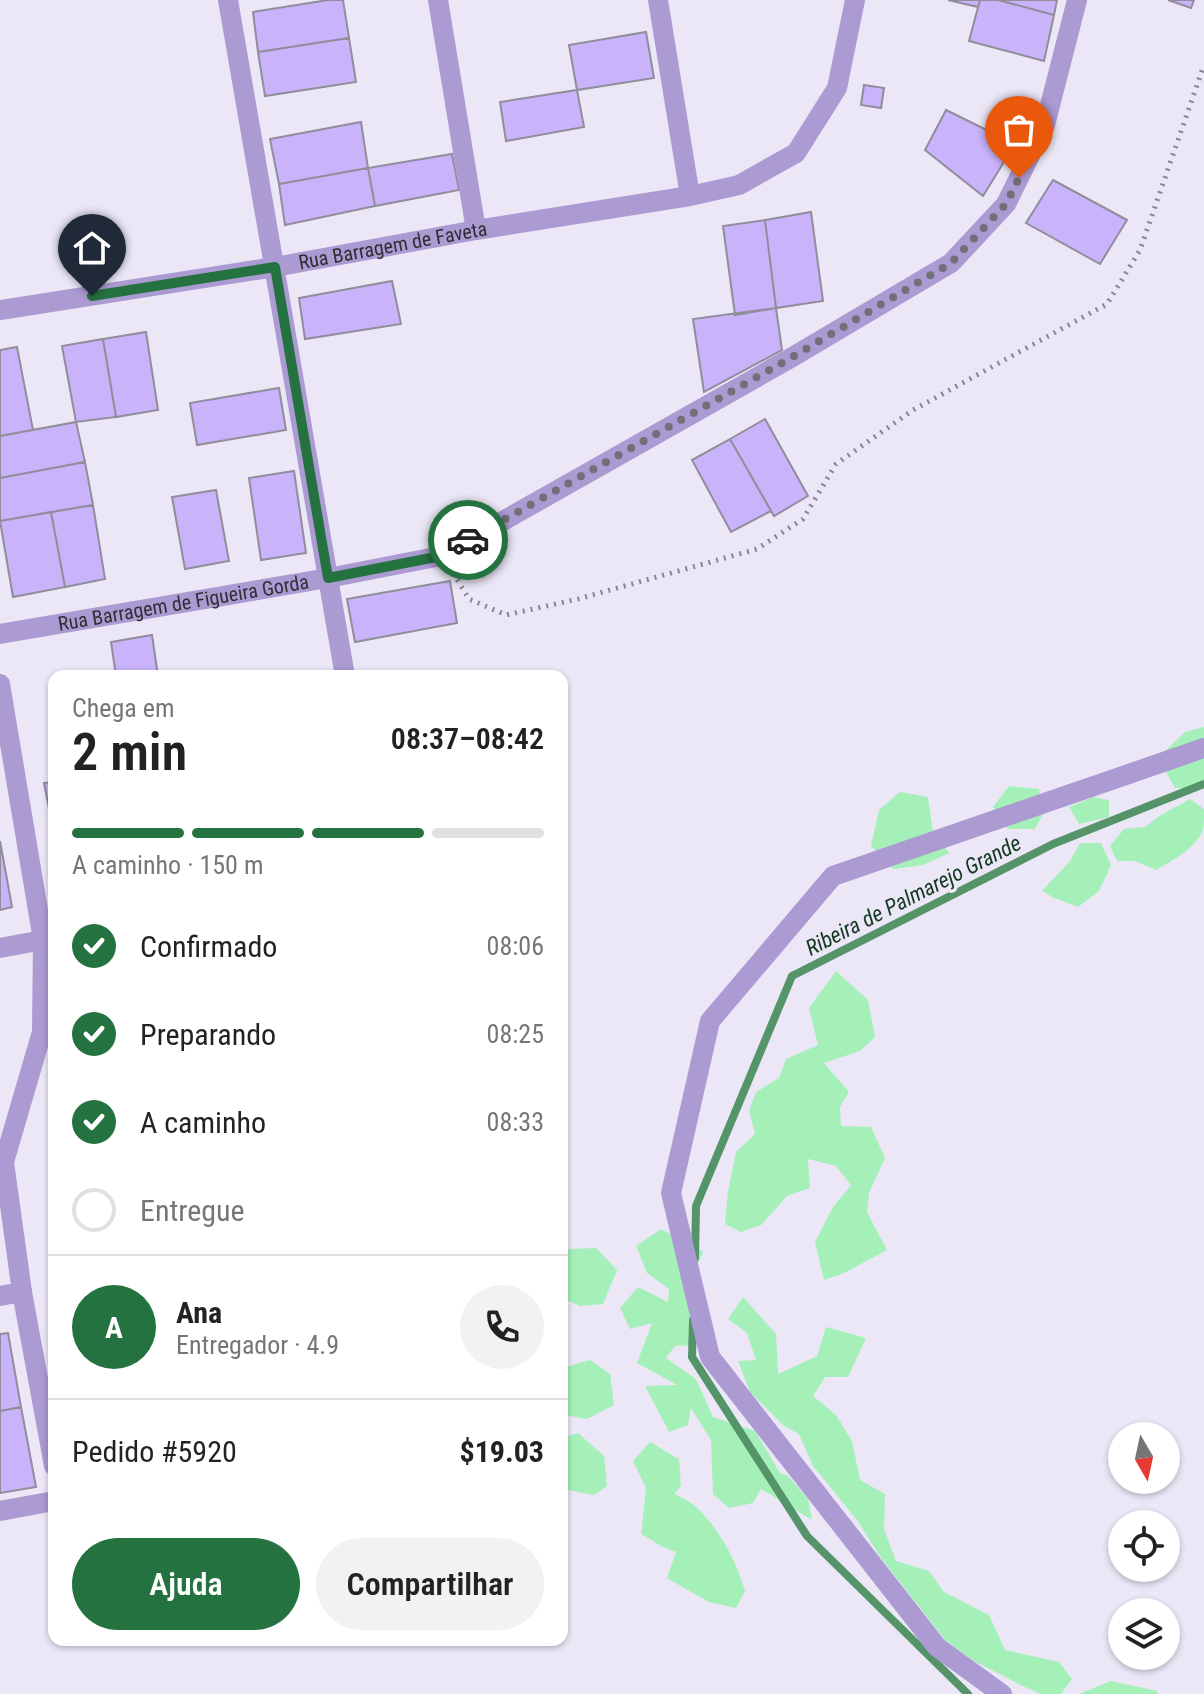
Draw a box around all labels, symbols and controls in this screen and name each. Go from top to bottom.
pin [985,96,1053,178]
icon: bag [997,108,1041,152]
pin [58,214,126,296]
street label: Rua Barragem de Faveta [296,216,489,274]
icon: home [70,226,114,270]
courier [428,500,508,580]
icon: car [446,518,490,562]
street label: Rua Barragem de Figueira Gorda [56,569,311,636]
text: Chega em [72,693,175,723]
text: 08:37–08:42 [391,721,544,756]
text: 2 min [72,722,187,783]
water label: Ribeira de Palmarejo Grande [801,830,1025,961]
text: A caminho · 150 m [72,850,263,880]
icon: check [72,924,116,968]
text: Confirmado [140,929,277,964]
text: 08:06 [487,931,544,961]
icon: check [72,1012,116,1056]
text: Preparando [140,1017,276,1052]
text: 08:25 [487,1019,544,1049]
icon: check [72,1100,116,1144]
text: A caminho [140,1105,266,1140]
text: 08:33 [487,1107,544,1137]
text: Entregue [140,1193,245,1228]
button: phone [460,1285,544,1369]
text: Ana [176,1295,222,1330]
text: A [105,1310,123,1345]
text: Entregador · 4.9 [176,1330,339,1360]
north arrow [1108,1422,1180,1494]
map controls [1108,1422,1180,1670]
text: Pedido #5920 [72,1434,237,1469]
text: $19.03 [459,1434,544,1469]
button: locate [1108,1510,1180,1582]
button: Ajuda [72,1538,300,1630]
button: Compartilhar [316,1538,544,1630]
button: layers [1108,1598,1180,1670]

